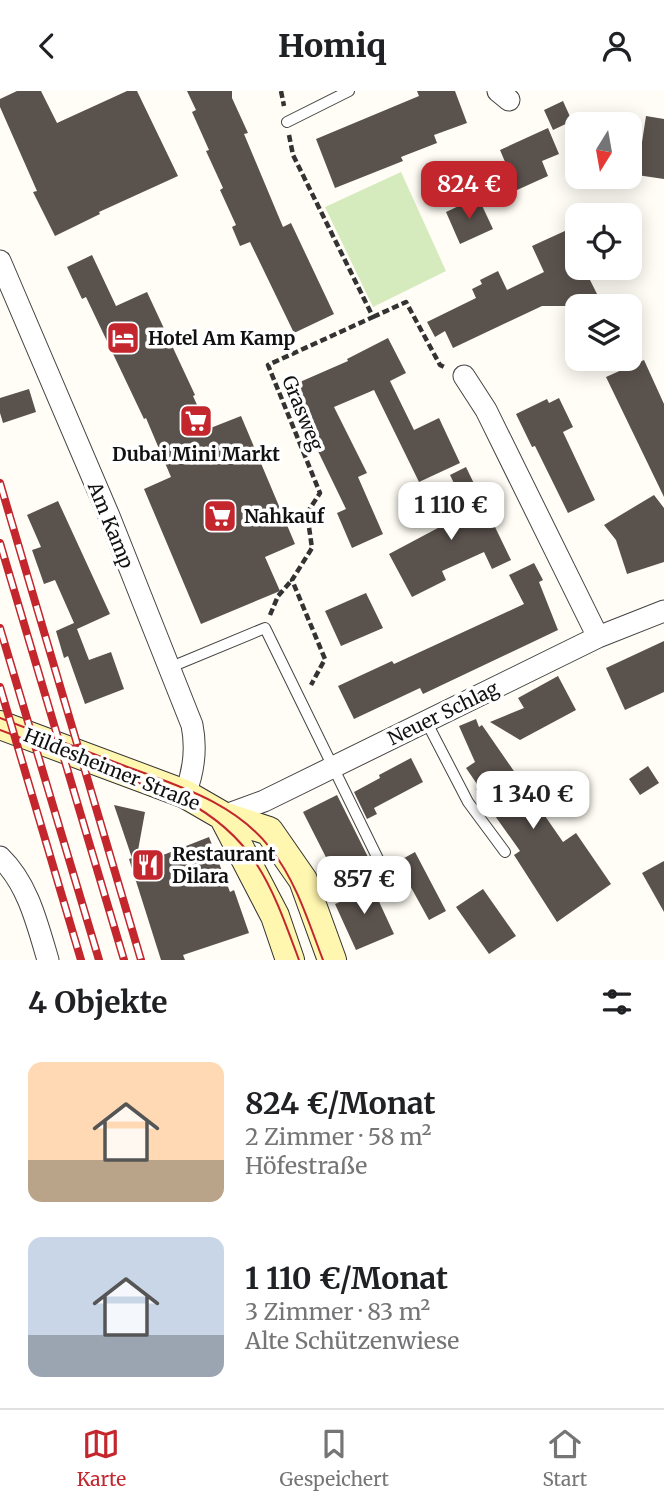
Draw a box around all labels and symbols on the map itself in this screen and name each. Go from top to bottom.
north arrow [565,112,642,189]
pin: 824 € [420,162,518,221]
hotel icon: Hotel Am Kamp [104,319,142,357]
place label: Hotel Am Kamp [148,326,295,350]
street label: Grasweg [277,372,329,454]
supermarket icon: Dubai Mini Markt [177,402,215,440]
place label: Dubai Mini Markt [112,442,280,466]
street label: Am Kamp [82,477,139,572]
pin: 1 110 € [386,483,516,542]
supermarket icon: Nahkauf [201,497,239,535]
place label: Nahkauf [244,504,326,528]
street label: Neuer Schlag [384,676,503,750]
street label: Hildesheimer Straße [20,723,204,815]
pin: 1 340 € [468,771,598,831]
place label: Restaurant Dilara [172,842,276,888]
restaurant icon: Restaurant Dilara [129,846,167,884]
pin: 857 € [315,857,413,916]

